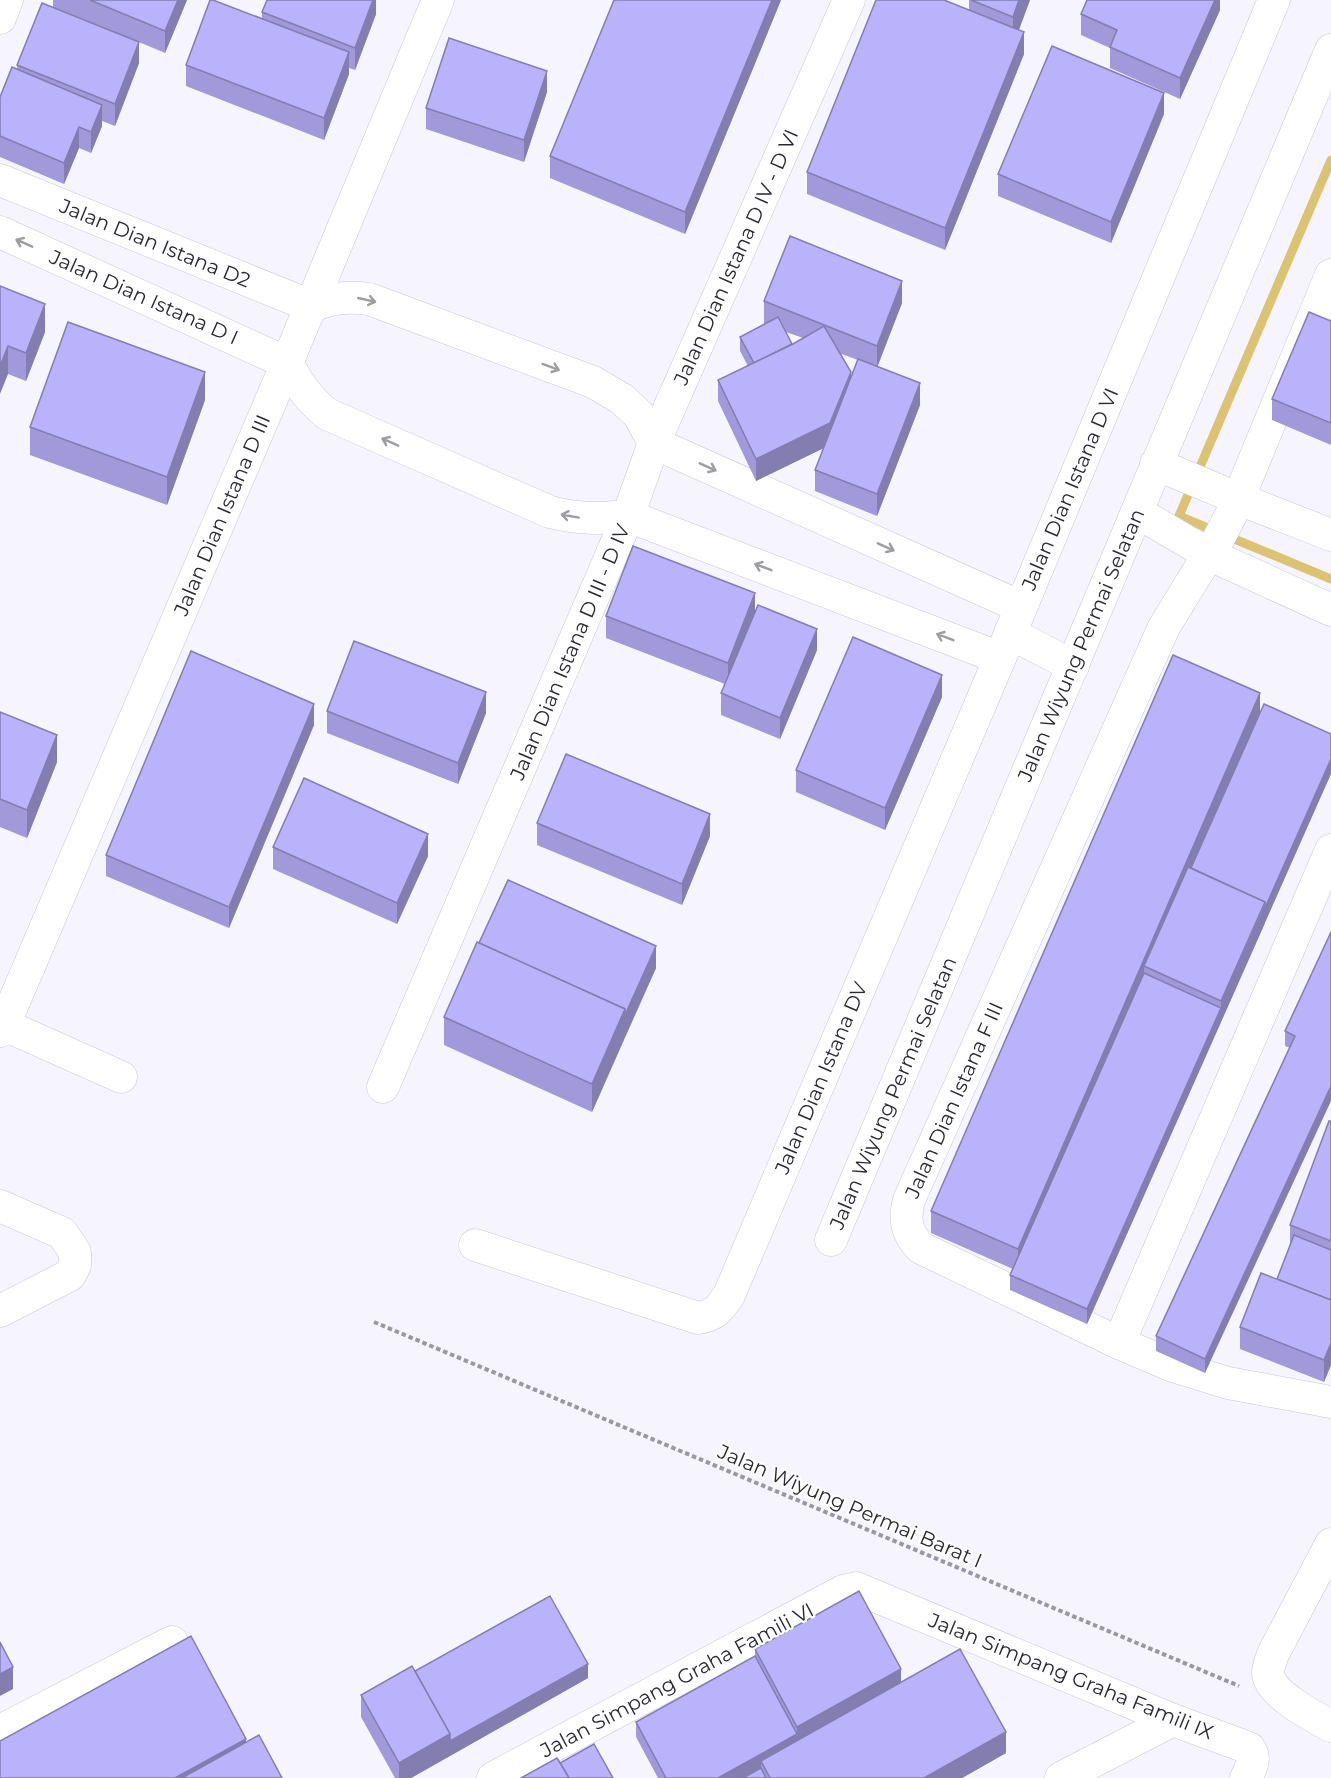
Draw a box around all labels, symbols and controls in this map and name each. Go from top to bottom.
street label: Jalan Dian Istana D IV - D VI [668,126,803,389]
street label: Jalan Dian Istana D2 [55,193,254,292]
one-way arrow [15,237,33,248]
street label: Jalan Dian Istana D I [45,244,242,349]
one-way arrow [357,295,377,306]
one-way arrow [541,362,559,373]
street label: Jalan Dian Istana D VI [1016,384,1124,595]
street label: Jalan Dian Istana D III [168,411,275,620]
one-way arrow [382,435,400,447]
one-way arrow [698,461,716,473]
street label: Jalan Wiyung Permai Selatan [1012,505,1149,786]
one-way arrow [561,510,580,521]
street label: Jalan Dian Istana D III - D IV [505,520,635,784]
one-way arrow [876,541,894,553]
one-way arrow [754,561,773,572]
one-way arrow [937,631,955,642]
street label: Jalan Wiyung Permai Selatan [824,953,961,1234]
street label: Jalan Dian Istana DV [769,978,872,1179]
street label: Jalan Dian Istana F III [899,998,1008,1203]
street label: Jalan Wiyung Permai Barat I [713,1439,986,1573]
street label: Jalan Simpang Graha Famili VI [535,1598,818,1763]
street label: Jalan Simpang Graha Famili IX [924,1607,1217,1744]

